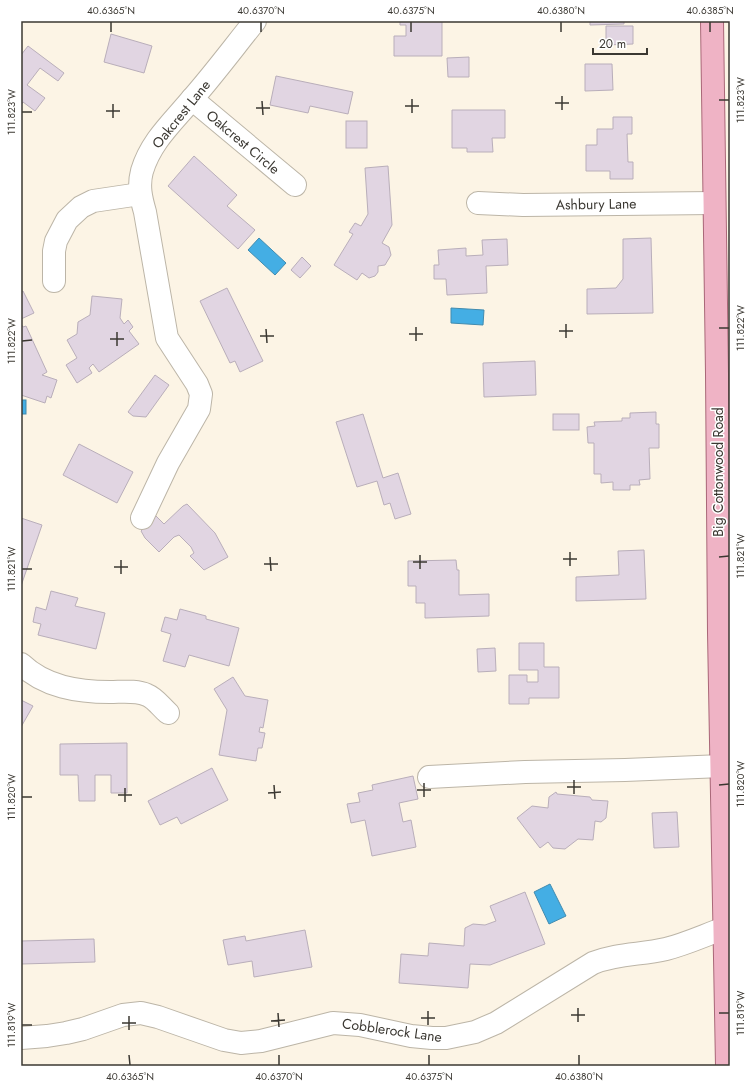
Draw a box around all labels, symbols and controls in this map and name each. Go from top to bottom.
text: 40.6365°N [87,3,135,18]
text: 40.6370°N [237,3,285,18]
text: 40.6375°N [387,3,435,18]
text: 40.6380°N [537,3,585,18]
text: 40.6385°N [686,3,734,18]
scale bar [593,30,647,56]
text: 20 m [599,35,626,53]
street label: Oakcrest Lane [147,75,215,153]
text: 111.823°W [733,77,748,123]
text: 111.823°W [4,89,19,135]
street label: Oakcrest Circle [202,105,284,179]
street label: Ashbury Lane [555,193,637,215]
text: 111.822°W [733,305,748,351]
text: 111.822°W [4,318,19,364]
street label: Big Cottonwood Road [708,407,728,537]
text: 111.821°W [733,533,748,578]
text: 111.821°W [4,546,19,591]
text: 111.820°W [733,761,748,807]
text: 111.820°W [4,774,19,820]
text: 111.819°W [733,990,748,1035]
text: 111.819°W [4,1002,19,1047]
street label: Cobblerock Lane [341,1013,443,1047]
text: 40.6365°N [106,1069,154,1084]
text: 40.6370°N [255,1069,303,1084]
text: 40.6375°N [405,1069,453,1084]
text: 40.6380°N [555,1069,603,1084]

